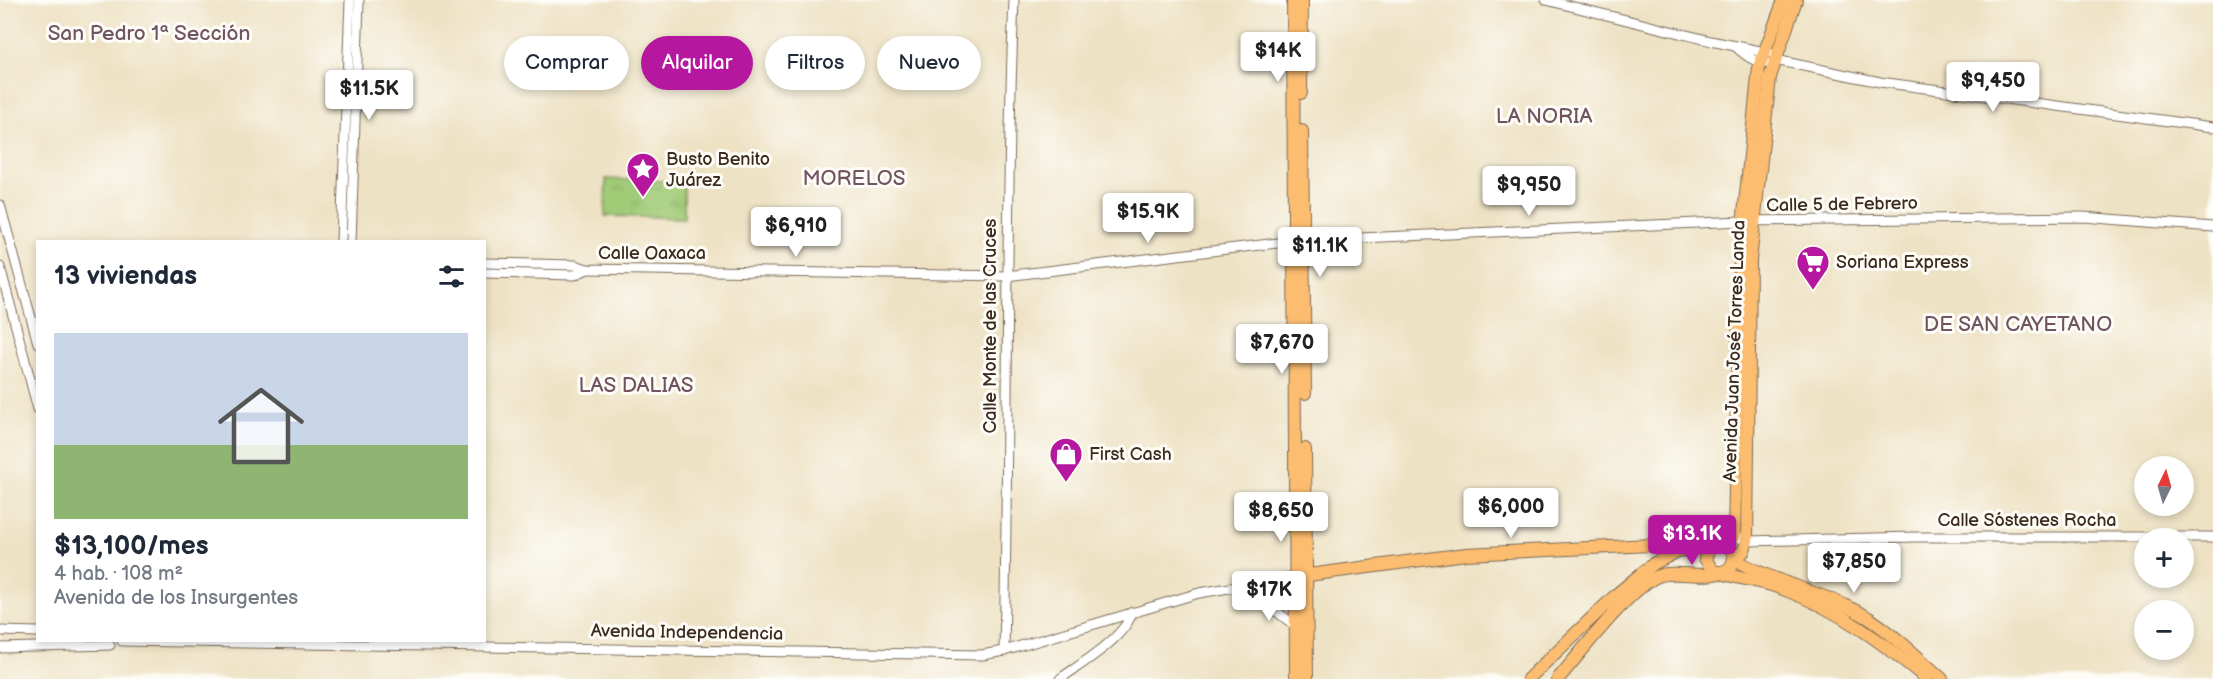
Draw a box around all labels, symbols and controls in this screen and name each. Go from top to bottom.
district label: San Pedro 1ª Sección [48,21,250,46]
pin: $14K [1242,32,1314,83]
chip: Comprar [504,36,629,90]
chip: Alquilar [641,36,753,90]
chip: Filtros [765,36,865,90]
chip: Nuevo [877,36,981,90]
text: $14K [1255,39,1301,63]
pin: $9,450 [1944,62,2042,113]
text: $9,450 [1960,69,2026,93]
pin: $11.5K [320,70,418,121]
text: $11.5K [339,77,399,101]
district label: LA NORIA [1496,104,1592,129]
place label: Busto Benito Juárez [666,149,770,191]
place icon: Busto Benito Juárez [625,151,661,198]
district label: MORELOS [802,166,906,191]
pin: $9,950 [1480,166,1578,217]
text: $9,950 [1496,173,1562,197]
pin: $15.9K [1099,193,1197,244]
street label: Calle 5 de Febrero [1766,193,1918,216]
text: $15.9K [1117,200,1179,224]
pin: $6,910 [747,207,845,258]
text: $6,910 [765,214,827,238]
street label: Calle Monte de las Cruces [980,218,1001,434]
street label: Avenida Juan José Torres Landa [1719,220,1750,482]
pin: $11.1K [1271,227,1369,278]
text: $11.1K [1292,234,1348,258]
street label: Calle Oaxaca [598,243,706,264]
supermarket icon: Soriana Express [1795,244,1831,291]
place label: Soriana Express [1836,252,1969,273]
icon: filters [435,260,468,293]
text: 13 viviendas [54,261,197,292]
district label: DE SAN CAYETANO [1924,312,2112,337]
pin: $7,670 [1233,324,1331,375]
text: $7,670 [1250,331,1314,355]
icon: home [207,372,315,480]
district label: LAS DALIAS [579,373,693,398]
shop icon: First Cash [1048,436,1084,483]
place label: First Cash [1089,444,1172,465]
north arrow [2134,456,2194,516]
map controls [2134,456,2194,660]
pin: $6,000 [1462,488,1560,539]
pin: $8,650 [1232,492,1330,543]
text: $6,000 [1477,495,1545,519]
text: $8,650 [1248,499,1314,523]
street label: Calle Sóstenes Rocha [1937,510,2117,531]
pin: $13.1K [1643,515,1741,566]
text: $13.1K [1662,522,1722,546]
button: + [2134,528,2194,588]
text: $13,100/mes [54,531,208,562]
pin: $7,850 [1805,543,1903,594]
text: $7,850 [1822,550,1886,574]
text: 4 hab. · 108 m² [54,562,183,586]
pin: $17K [1233,571,1305,622]
text: $17K [1246,578,1292,602]
text: Avenida de los Insurgentes [54,586,298,610]
button: − [2134,600,2194,660]
street label: Avenida Independencia [591,620,783,645]

